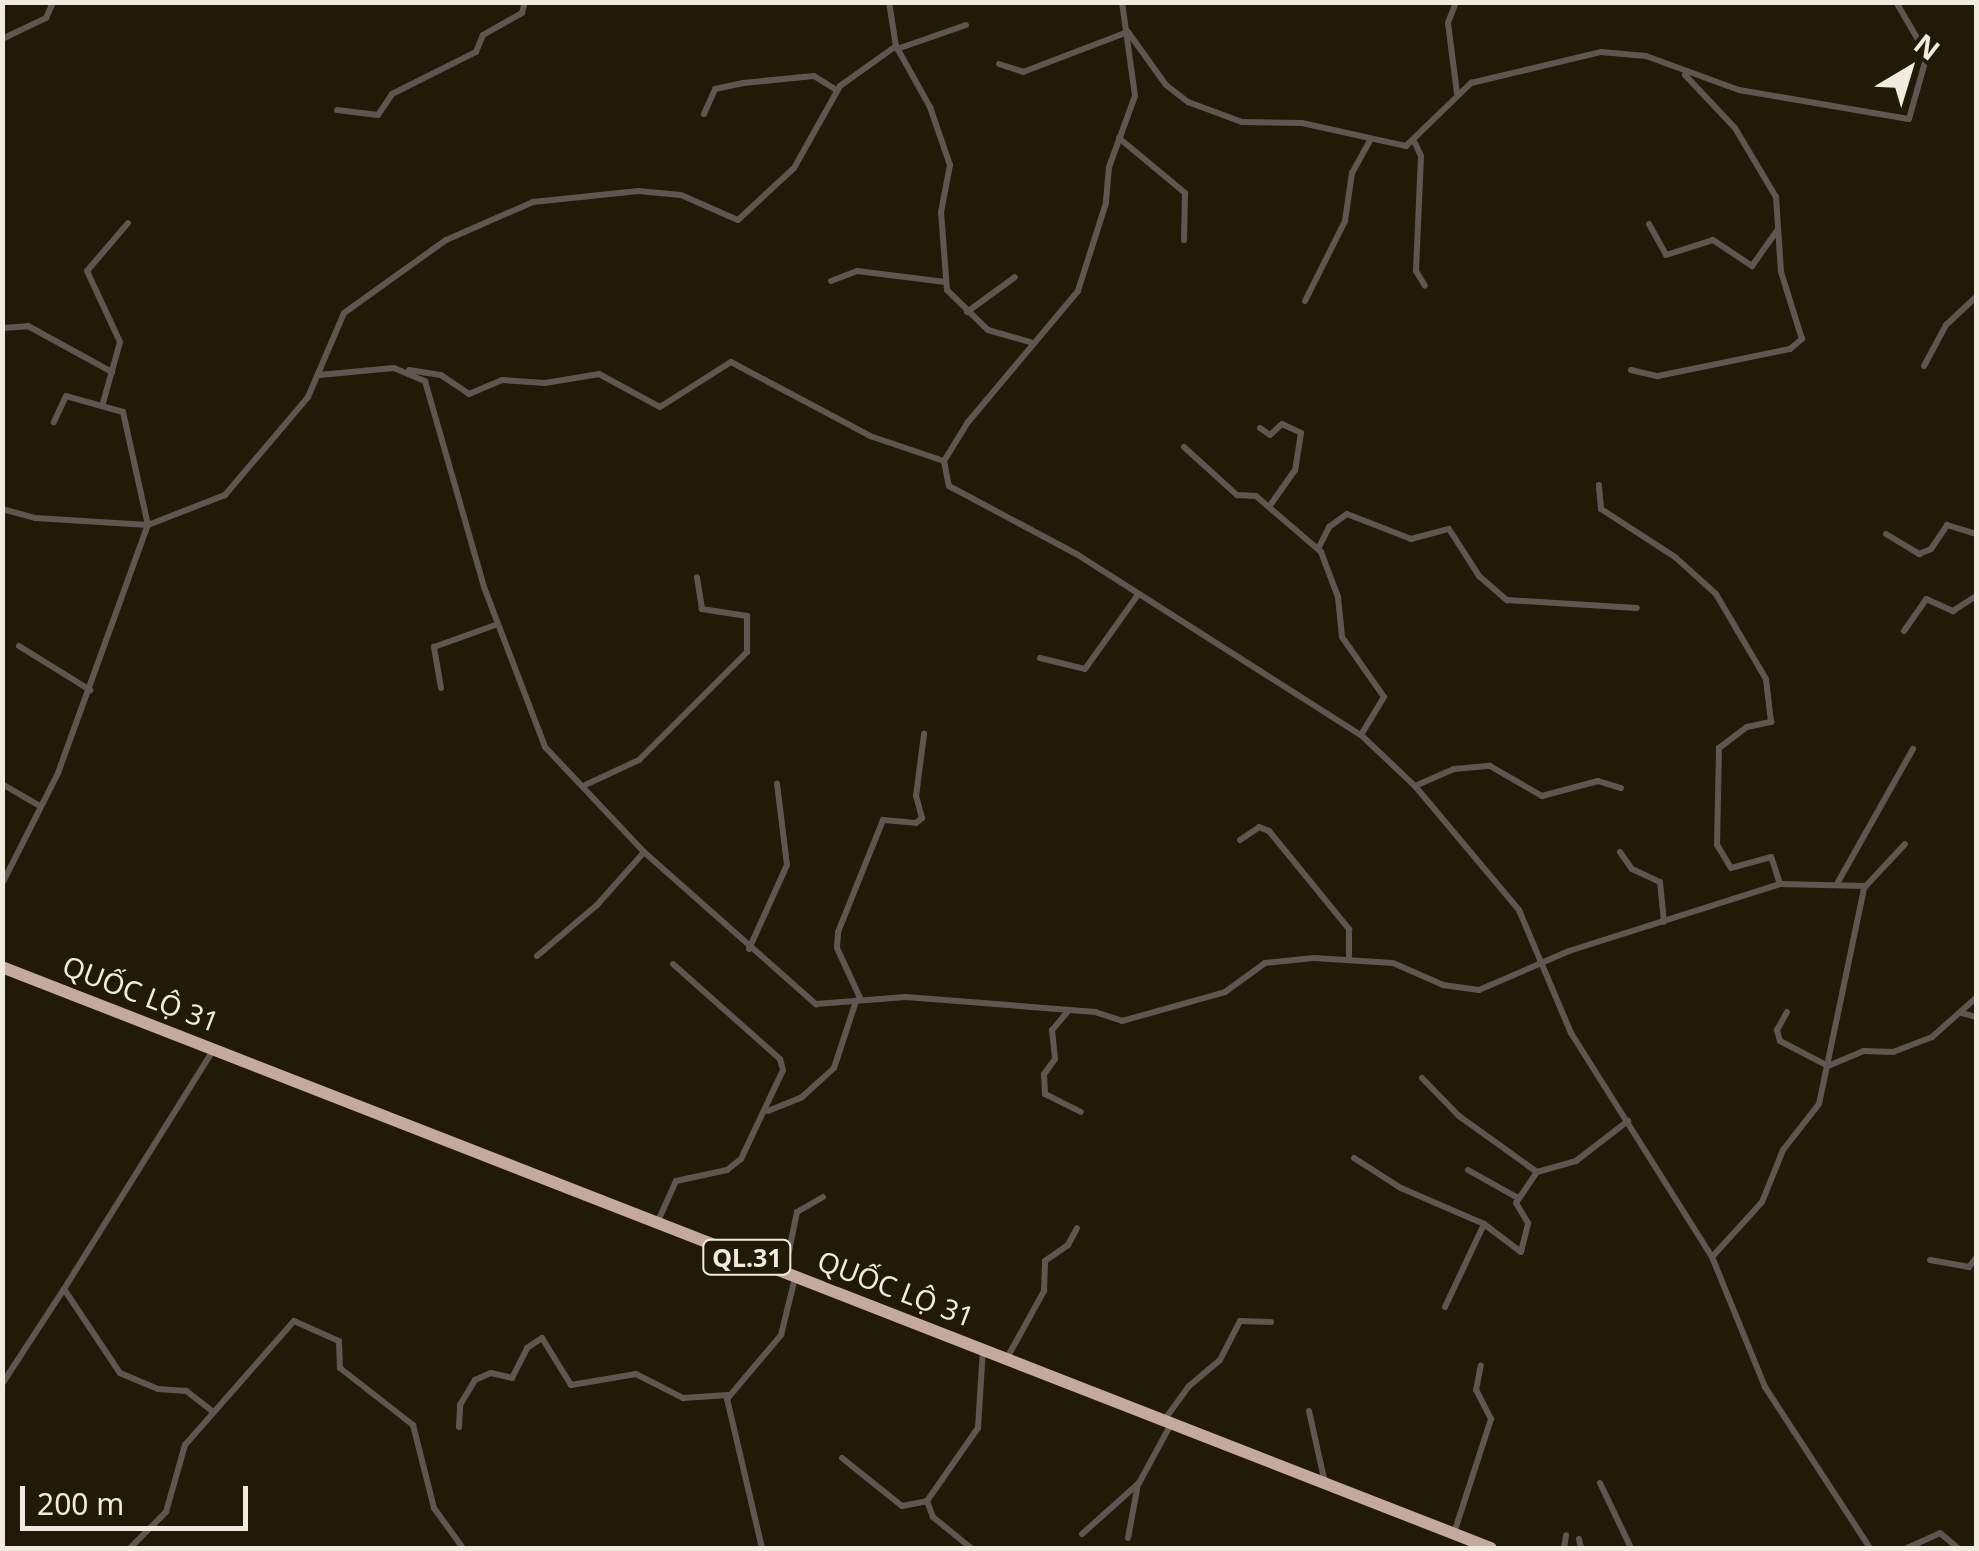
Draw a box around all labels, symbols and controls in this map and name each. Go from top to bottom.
north arrow [1859,20,1959,120]
text: N [1907,24,1948,68]
street label: QUỐC LỘ 31 [58,948,224,1038]
road number: QL.31 [702,1237,792,1277]
street label: QUỐC LỘ 31 [813,1243,979,1333]
scale bar [25,1466,252,1528]
text: 200 m [37,1483,124,1524]

